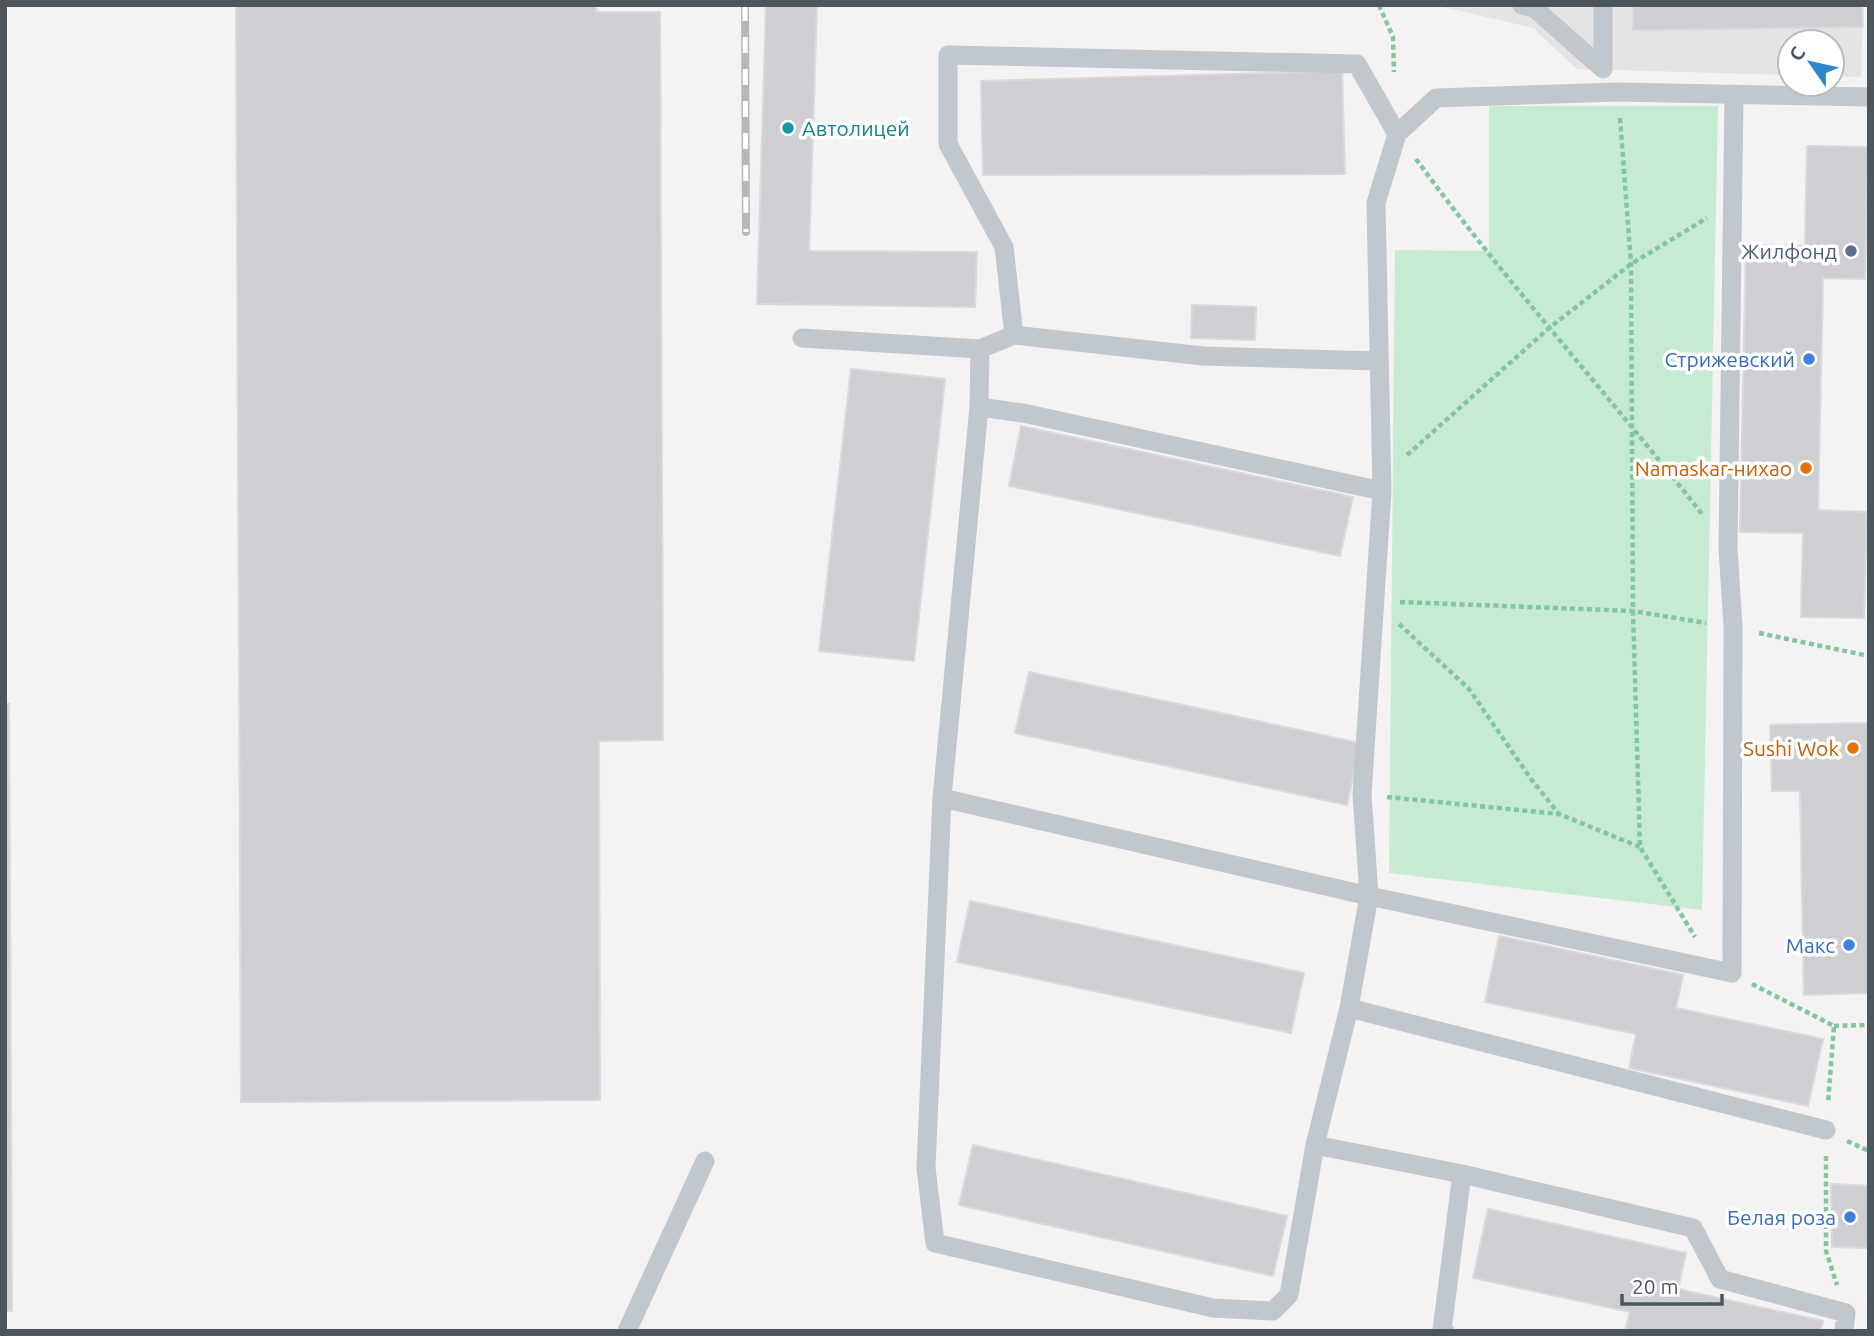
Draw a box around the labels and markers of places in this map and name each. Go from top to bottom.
place label: Автолицей [802,116,910,140]
marker: Автолицей [780,120,796,136]
place label: Жилфонд [1741,239,1837,263]
marker: Жилфонд [1843,243,1859,259]
place label: Стрижевский [1665,347,1795,371]
marker: Стрижевский [1801,351,1817,367]
place label: Namaskar-нихао [1635,456,1792,480]
marker: Namaskar-нихао [1798,460,1814,476]
place label: Sushi Wok [1743,736,1839,760]
marker: Sushi Wok [1845,740,1861,756]
place label: Макс [1786,933,1835,957]
marker: Макс [1841,937,1857,953]
place label: Белая роза [1727,1205,1836,1229]
marker: Белая роза [1842,1209,1858,1225]

